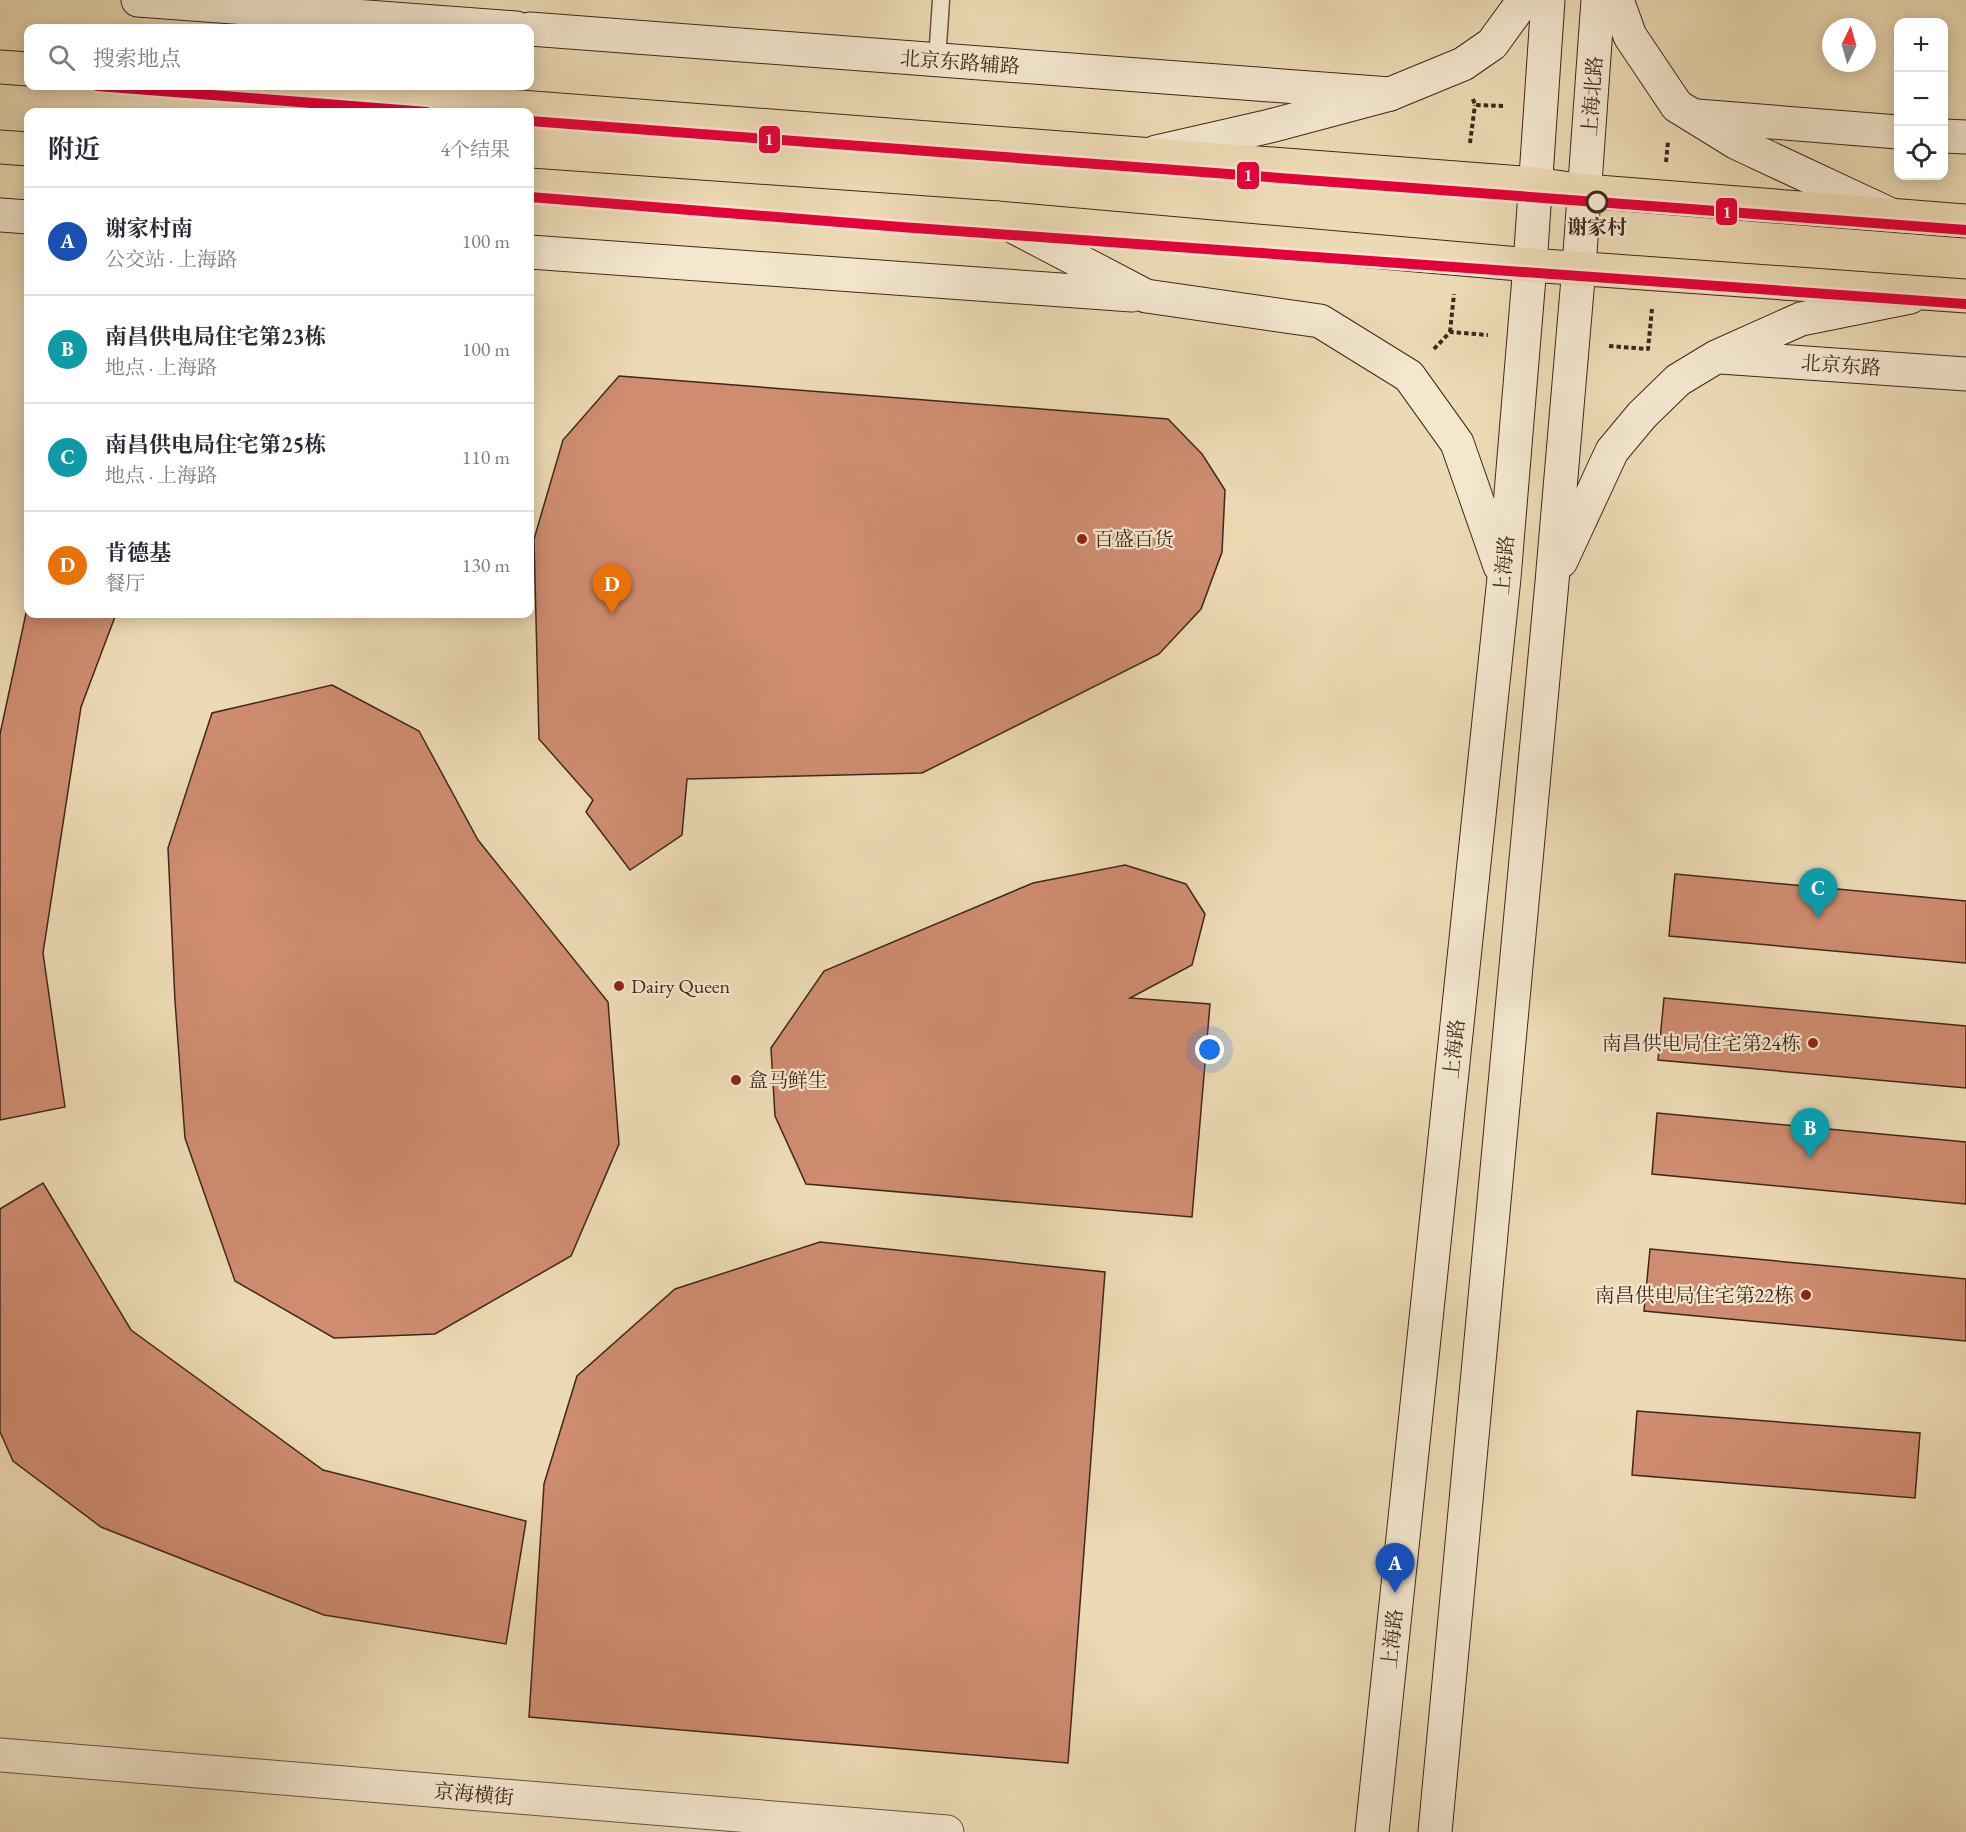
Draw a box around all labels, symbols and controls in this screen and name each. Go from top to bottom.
north arrow [1822,18,1876,72]
map controls [1894,18,1948,180]
button: + [1894,18,1948,72]
search box [24,24,534,90]
icon: search [45,41,78,74]
text: 搜索地点 [93,44,181,73]
street label: 北京东路辅路 [899,45,1021,79]
street label: 上海北路 [1576,55,1608,137]
button: − [1894,72,1948,126]
line badge: 1 [758,125,781,154]
button: locate [1894,126,1948,180]
text: 1 [765,129,773,150]
text: 附近 [48,132,100,166]
text: 4个结果 [440,136,510,162]
line badge: 1 [1236,161,1260,190]
text: 1 [1244,165,1252,186]
marker: 谢家村 [1586,191,1608,213]
line badge: 1 [1715,197,1738,226]
text: 1 [1723,202,1731,223]
text: 谢家村南 [105,214,193,243]
place label: 谢家村 [1567,214,1627,240]
text: A [60,228,75,254]
text: 100 m [462,228,510,254]
text: 公交站 · 上海路 [105,246,237,272]
text: 南昌供电局住宅第23栋 [105,322,326,351]
text: B [61,336,74,362]
text: 100 m [462,336,510,362]
street label: 北京东路 [1800,349,1882,381]
text: 地点 · 上海路 [105,354,217,380]
text: 南昌供电局住宅第25栋 [105,430,326,459]
text: C [60,444,75,470]
text: 110 m [462,444,510,470]
text: 地点 · 上海路 [105,462,217,488]
place label: 百盛百货 [1094,526,1174,552]
marker: 百盛百货 [1075,532,1089,546]
street label: 上海路 [1488,534,1520,596]
text: 肯德基 [105,538,171,567]
text: D [60,552,75,578]
text: 130 m [462,552,510,578]
pin: D [592,564,632,614]
text: 餐厅 [105,570,145,596]
pin: C [1798,868,1838,918]
place label: Dairy Queen [631,973,731,999]
marker: Dairy Queen [612,979,626,993]
street label: 上海路 [1438,1018,1470,1080]
place label: 南昌供电局住宅第24栋 [1602,1030,1801,1056]
your location [1195,1035,1224,1064]
marker: 南昌供电局住宅第24栋 [1806,1036,1820,1050]
place label: 盒马鲜生 [748,1067,828,1093]
marker: 盒马鲜生 [729,1073,743,1087]
pin: B [1790,1108,1830,1158]
place label: 南昌供电局住宅第22栋 [1595,1282,1794,1308]
marker: 南昌供电局住宅第22栋 [1799,1288,1813,1302]
pin: A [1376,1544,1414,1593]
street label: 上海路 [1376,1608,1408,1670]
street label: 京海横街 [433,1778,515,1810]

